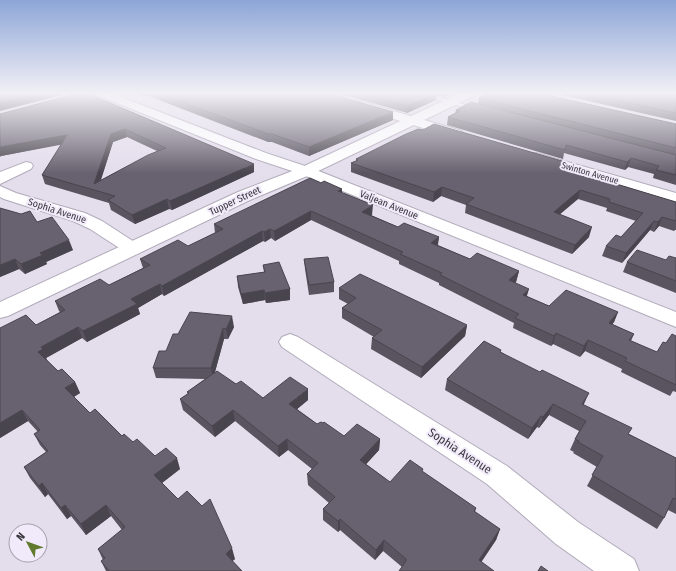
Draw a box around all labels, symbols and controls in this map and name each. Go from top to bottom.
street label: Swinton Avenue [560,160,620,186]
street label: Tupper Street [207,184,263,218]
street label: Valjean Avenue [358,188,420,222]
street label: Sophia Avenue [26,196,88,226]
street label: Sophia Avenue [426,425,494,477]
north arrow [8,523,48,563]
text: N [14,530,28,544]

